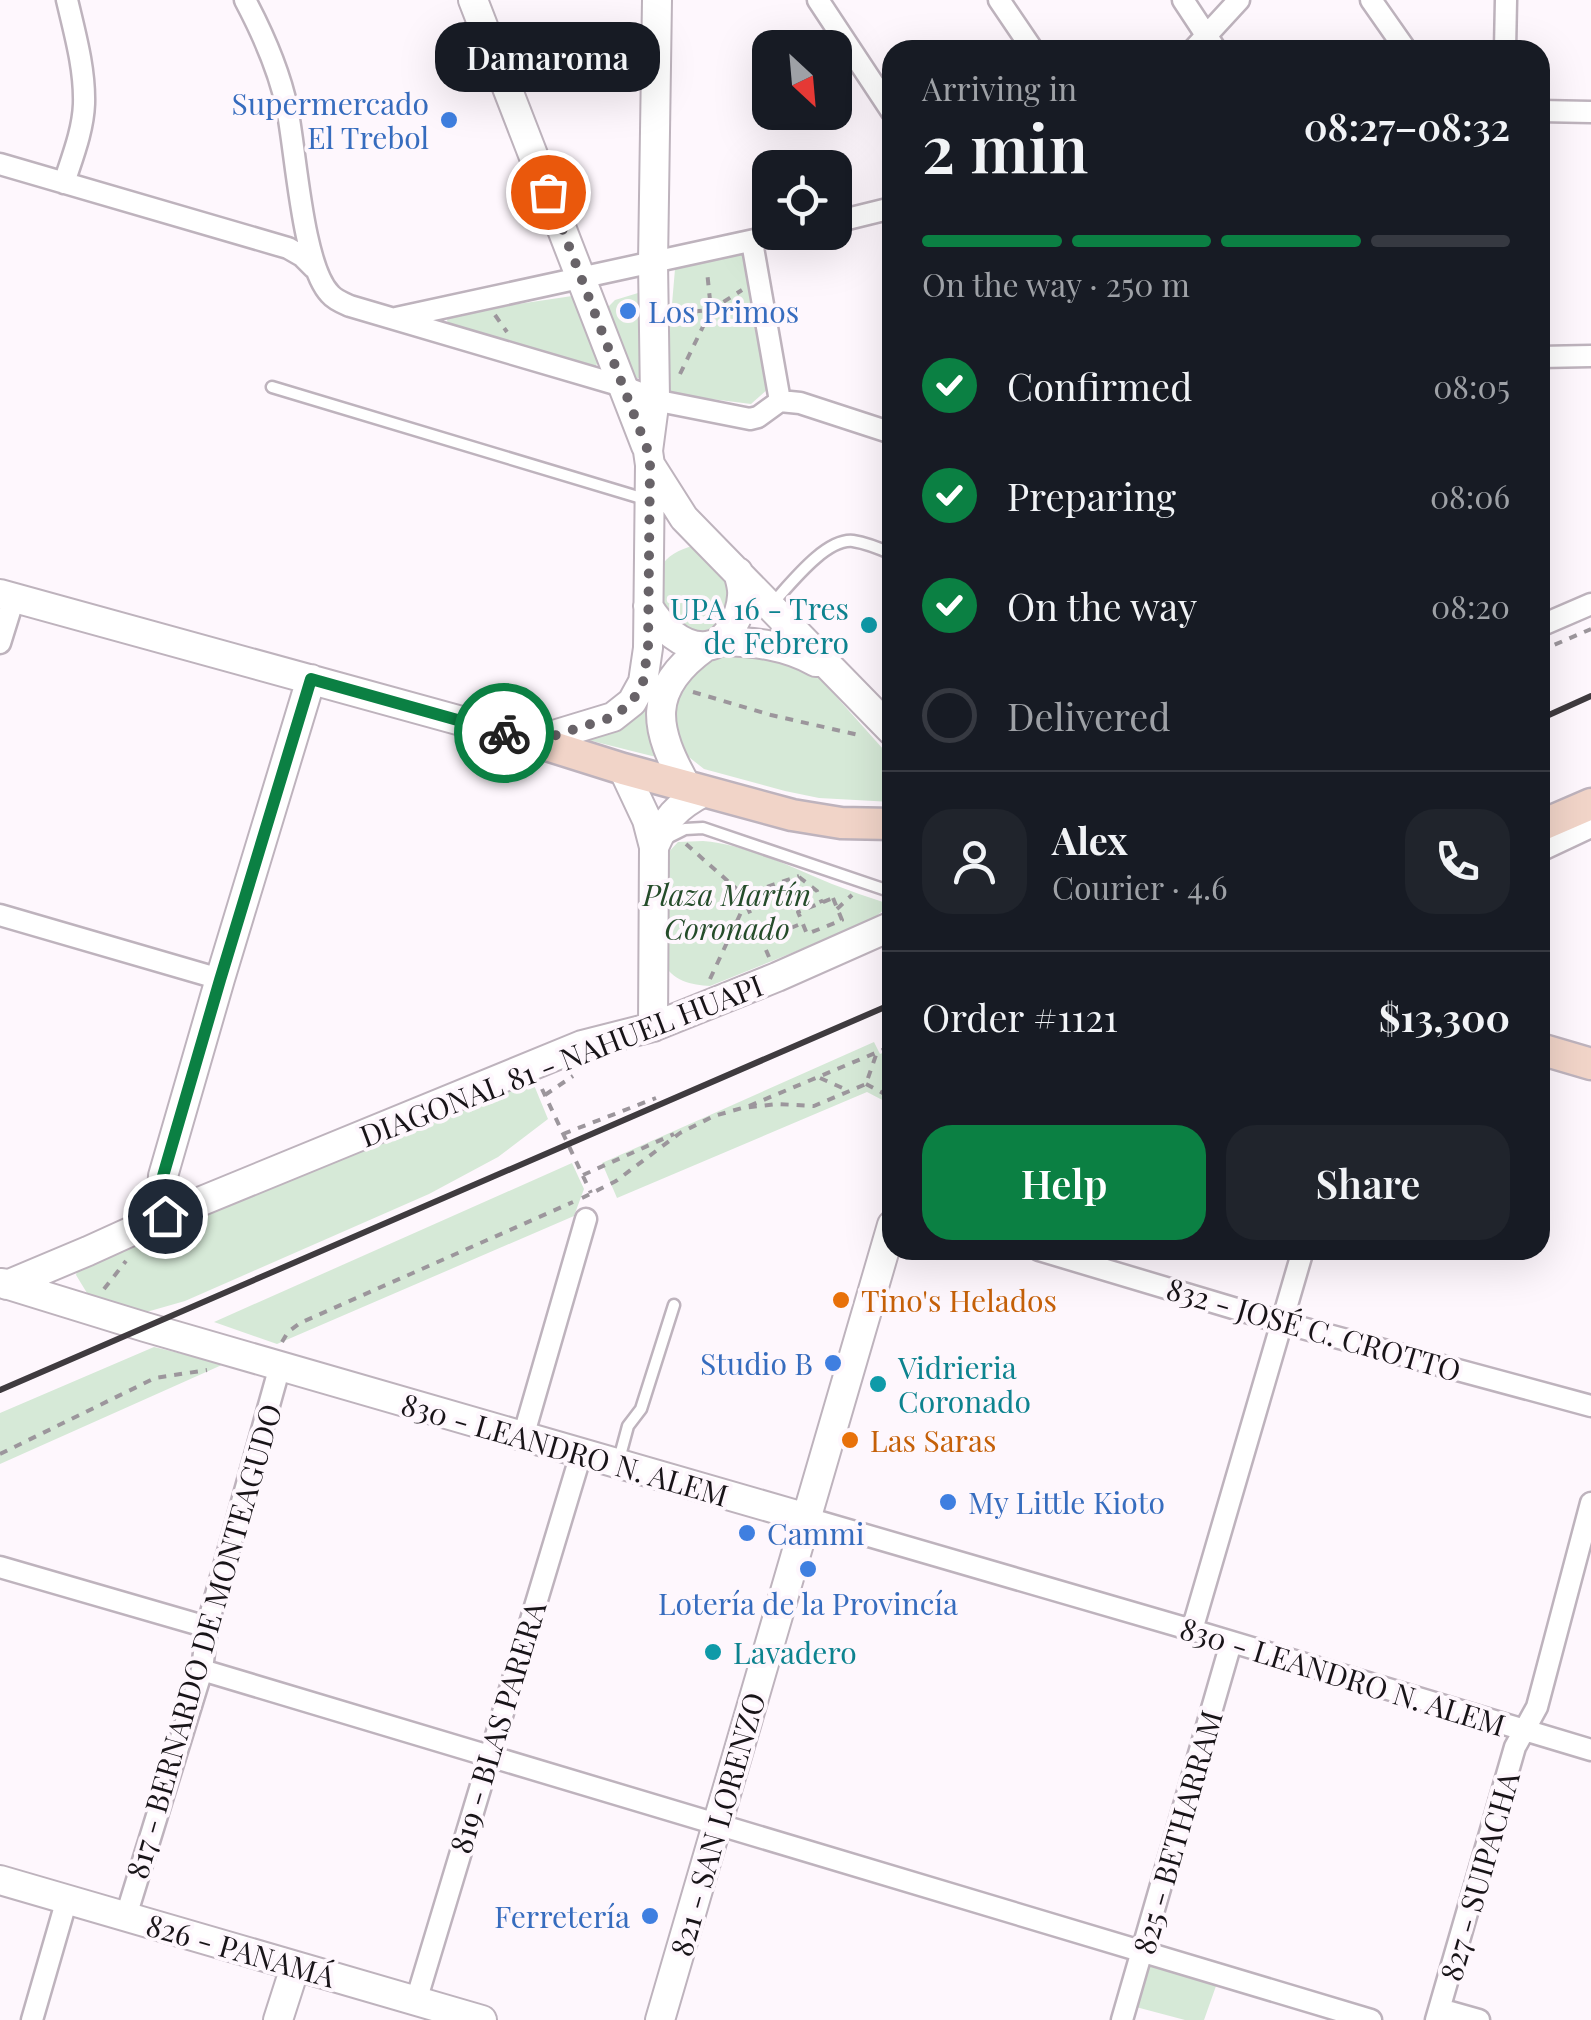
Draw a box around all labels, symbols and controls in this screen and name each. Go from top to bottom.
callout: Damaroma [436,22,660,92]
north arrow [752,30,852,130]
map controls [752,30,852,250]
text: Damaroma [466,35,629,78]
text: Arriving in [922,66,1077,109]
place label: Supermercado El Trebol [231,83,429,157]
text: 08:27–08:32 [1304,100,1510,151]
text: 2 min [922,103,1088,189]
marker: Supermercado El Trebol [438,109,460,131]
pin [506,150,591,235]
button: locate [752,150,852,250]
icon: bag [521,165,576,220]
text: On the way · 250 m [922,262,1190,305]
place label: Los Primos [648,291,799,331]
marker: Los Primos [617,300,639,322]
icon: check [922,358,977,413]
text: Confirmed [1007,360,1192,411]
text: 08:05 [1433,364,1510,407]
icon: check [922,468,977,523]
text: Preparing [1007,470,1176,521]
text: 08:06 [1430,474,1510,517]
icon: check [922,578,977,633]
text: On the way [1007,580,1197,631]
text: 08:20 [1431,584,1510,627]
place label: UPA 16 - Tres de Febrero [670,588,849,662]
marker: UPA 16 - Tres de Febrero [858,614,880,636]
courier [454,683,554,783]
text: Delivered [1007,690,1171,741]
icon: bike [477,706,532,761]
button: person [922,809,1027,914]
button: phone [1405,809,1510,914]
text: Alex [1052,814,1128,865]
text: Courier · 4.6 [1052,865,1228,908]
park label: Plaza Martín Coronado [642,874,811,948]
street label: DIAGONAL 81 - NAHUEL HUAPI [354,965,768,1155]
text: Order #1121 [922,991,1118,1042]
text: $13,300 [1379,991,1510,1042]
button: Help [922,1125,1206,1240]
button: Share [1226,1125,1510,1240]
pin [123,1174,208,1259]
icon: home [138,1189,193,1244]
street label: 832 - JOSÉ C. CROTTO [1162,1268,1466,1390]
place label: Tino's Helados [861,1280,1057,1320]
marker: Tino's Helados [830,1289,852,1311]
place label: Studio B [700,1343,813,1383]
place label: Vidrieria Coronado [897,1347,1031,1421]
marker: Studio B [822,1352,844,1374]
marker: Vidrieria Coronado [867,1373,889,1395]
street label: 830 - LEANDRO N. ALEM [397,1383,733,1515]
street label: 817 - BERNARDO DE MONTEAGUDO [116,1399,290,1883]
place label: Las Saras [870,1420,996,1460]
marker: Las Saras [839,1429,861,1451]
place label: My Little Kioto [968,1482,1165,1522]
marker: My Little Kioto [937,1491,959,1513]
place label: Cammi [767,1513,865,1553]
marker: Cammi [736,1522,758,1544]
marker: Lotería de la Provincía [797,1558,819,1580]
place label: Lotería de la Provincía [658,1583,958,1623]
street label: 819 - BLAS PARERA [440,1595,555,1858]
street label: 830 - LEANDRO N. ALEM [1176,1607,1510,1745]
place label: Lavadero [733,1632,857,1672]
marker: Lavadero [702,1641,724,1663]
street label: 821 - SAN LORENZO [660,1687,774,1961]
street label: 825 - BETHARRAM [1123,1706,1231,1958]
street label: 827 - SUIPACHA [1430,1766,1528,1985]
place label: Ferretería [494,1896,630,1936]
street label: 826 - PANAMÁ [142,1904,341,1996]
marker: Ferretería [639,1905,661,1927]

